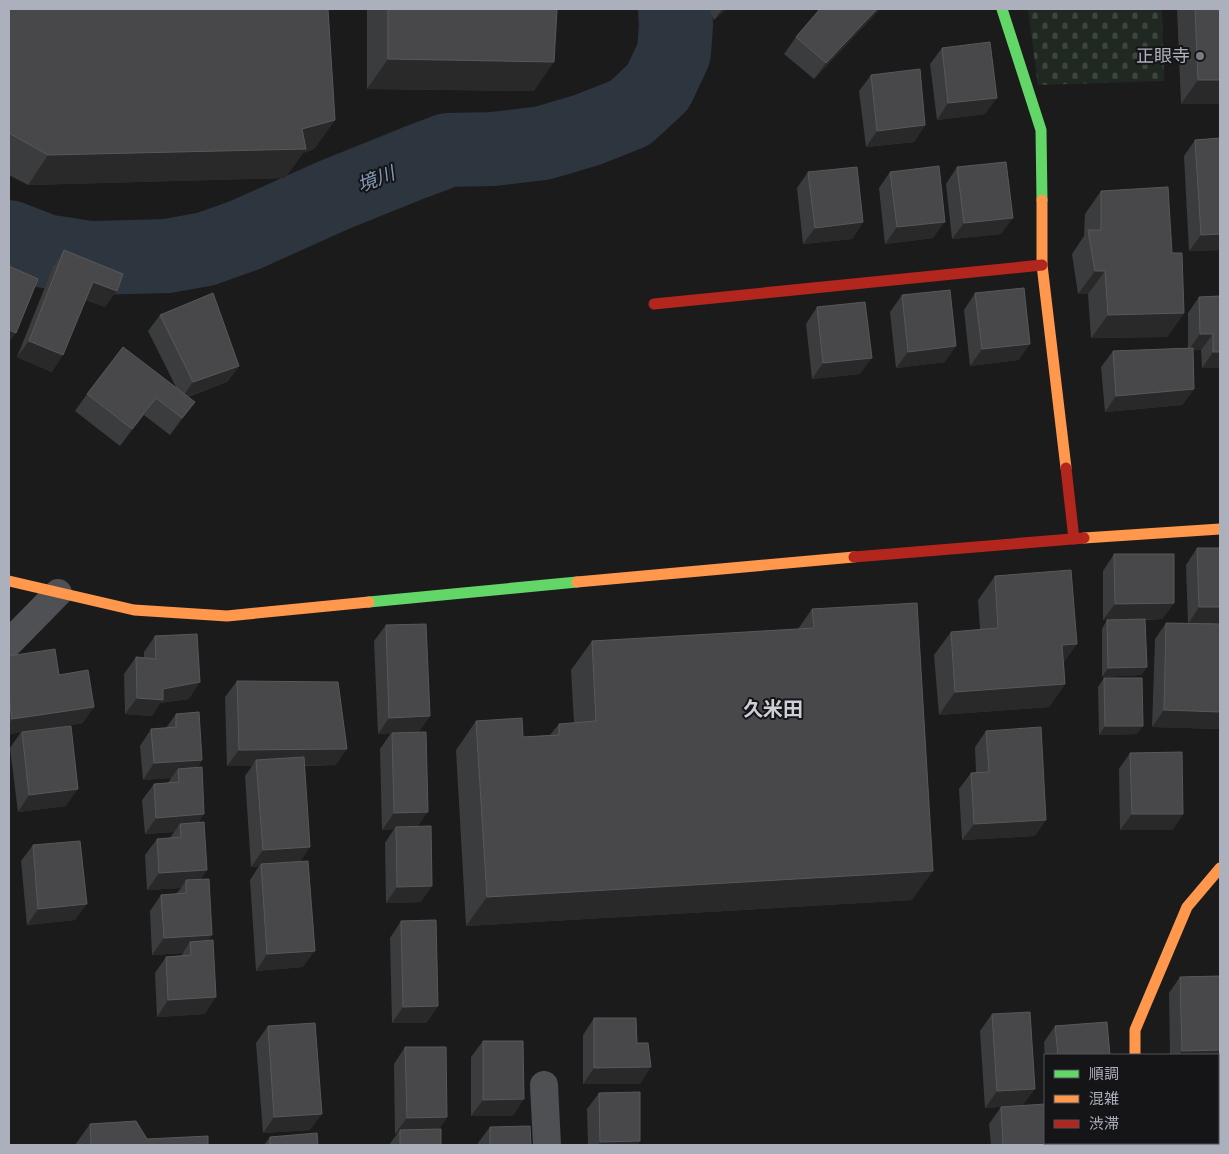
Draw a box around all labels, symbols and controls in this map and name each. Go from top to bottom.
place label: 正眼寺 [1136,46,1190,66]
marker: 正眼寺 [1194,50,1206,62]
water label: 境川 [354,162,399,196]
district label: 久米田 [743,698,803,720]
legend [1044,1054,1219,1144]
text: 順調 [1089,1065,1119,1082]
text: 混雑 [1089,1090,1119,1107]
text: 渋滞 [1089,1115,1119,1132]

